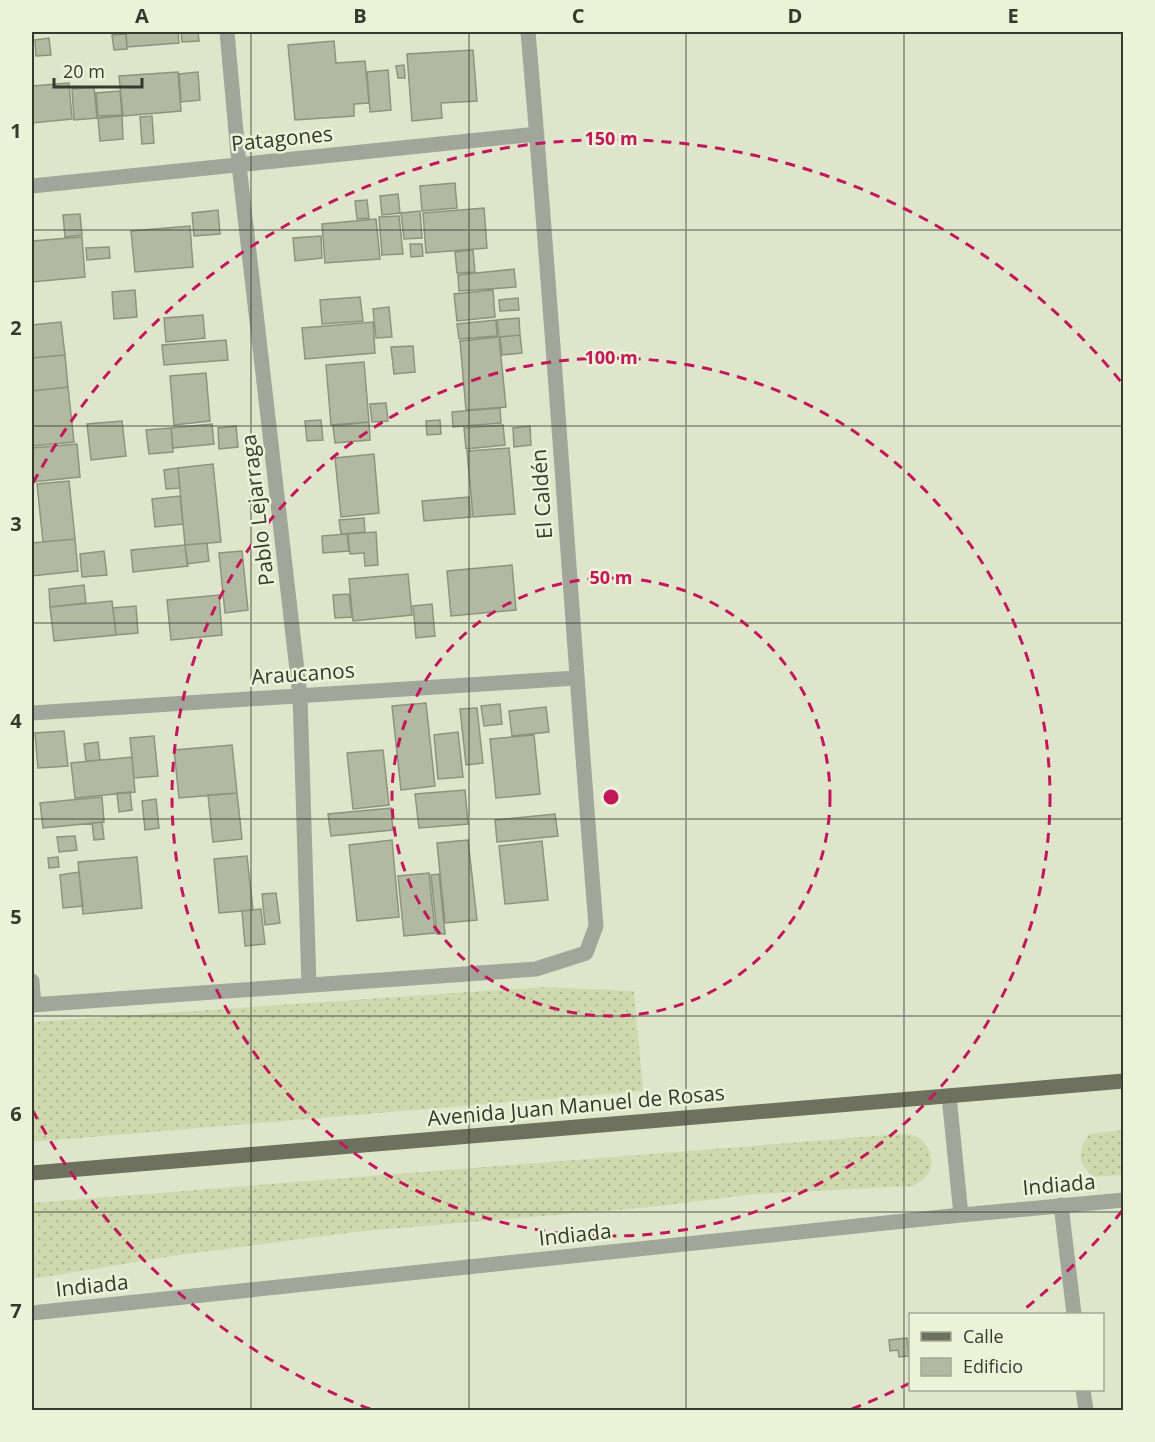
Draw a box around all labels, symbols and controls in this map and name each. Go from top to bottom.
text: A [135,2,149,29]
text: B [353,2,367,29]
text: C [572,2,585,29]
text: D [788,2,802,29]
text: E [1007,2,1019,29]
scale bar [54,51,142,89]
text: 20 m [63,59,105,83]
text: 1 [10,117,22,144]
street label: Patagones [230,119,334,157]
text: 150 m [584,126,638,150]
text: 2 [10,314,22,341]
text: 100 m [584,345,638,369]
street label: Pablo Lejarraga [234,433,280,587]
street label: El Caldén [524,448,558,540]
text: 3 [10,510,22,537]
text: 50 m [590,565,632,589]
street label: Araucanos [250,655,356,691]
text: 4 [10,707,22,734]
centre of rings [601,787,621,807]
text: 5 [10,903,22,930]
street label: Avenida Juan Manuel de Rosas [426,1078,726,1132]
text: 6 [10,1100,22,1127]
street label: Indiada [1021,1167,1097,1201]
street label: Indiada [537,1216,613,1252]
street label: Indiada [54,1267,130,1303]
text: 7 [10,1297,22,1324]
legend [909,1313,1104,1391]
text: Calle [963,1324,1004,1348]
text: Edificio [963,1354,1023,1378]

